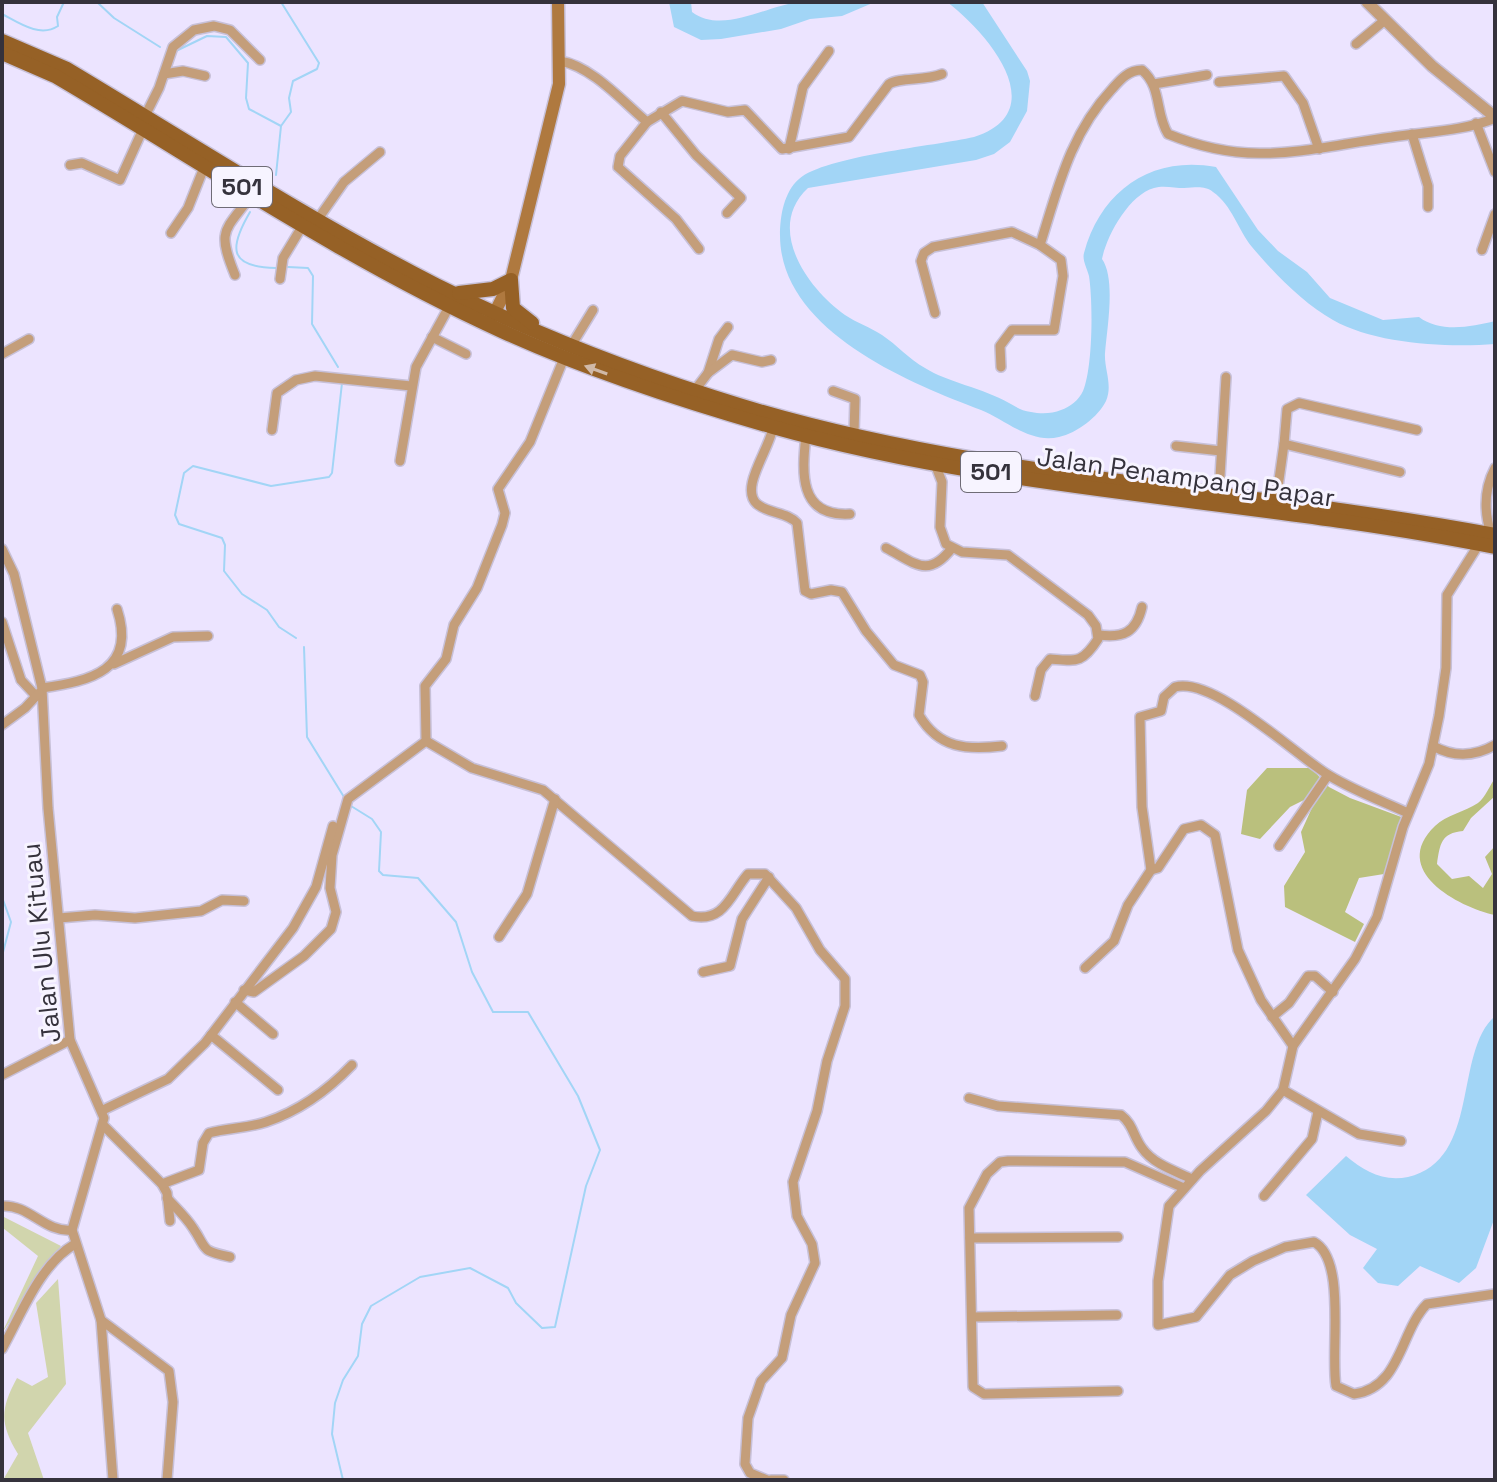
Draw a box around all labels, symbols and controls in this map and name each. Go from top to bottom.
road number: 501 [212,167,272,207]
one-way arrow [584,363,608,375]
street label: Jalan Penampang Papar [1035,439,1337,515]
road number: 501 [961,452,1021,492]
street label: Jalan Ulu Kituau [14,841,68,1045]

